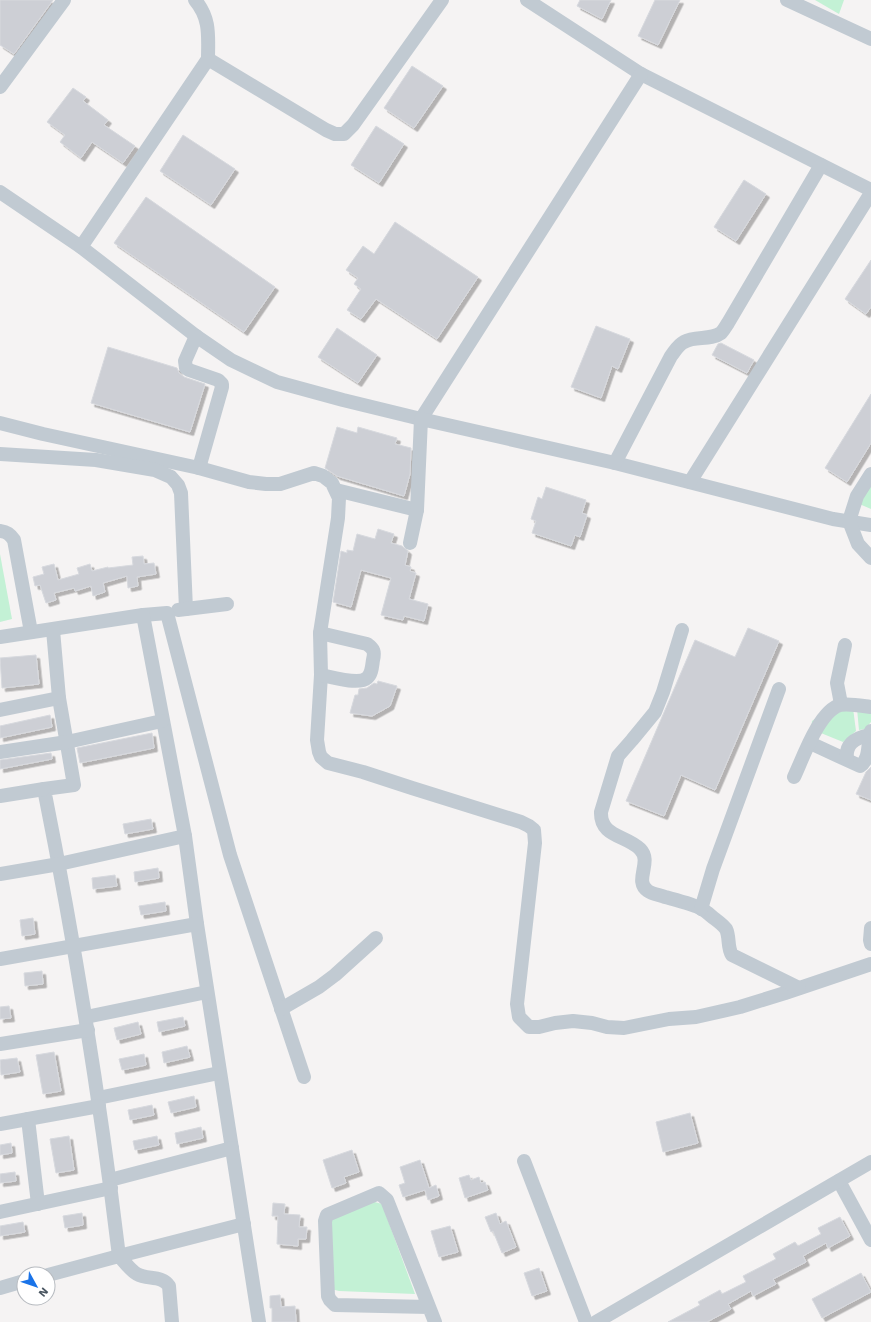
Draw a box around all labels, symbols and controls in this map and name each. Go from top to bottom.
north arrow [16,1266,56,1306]
text: N [36,1285,51,1299]

